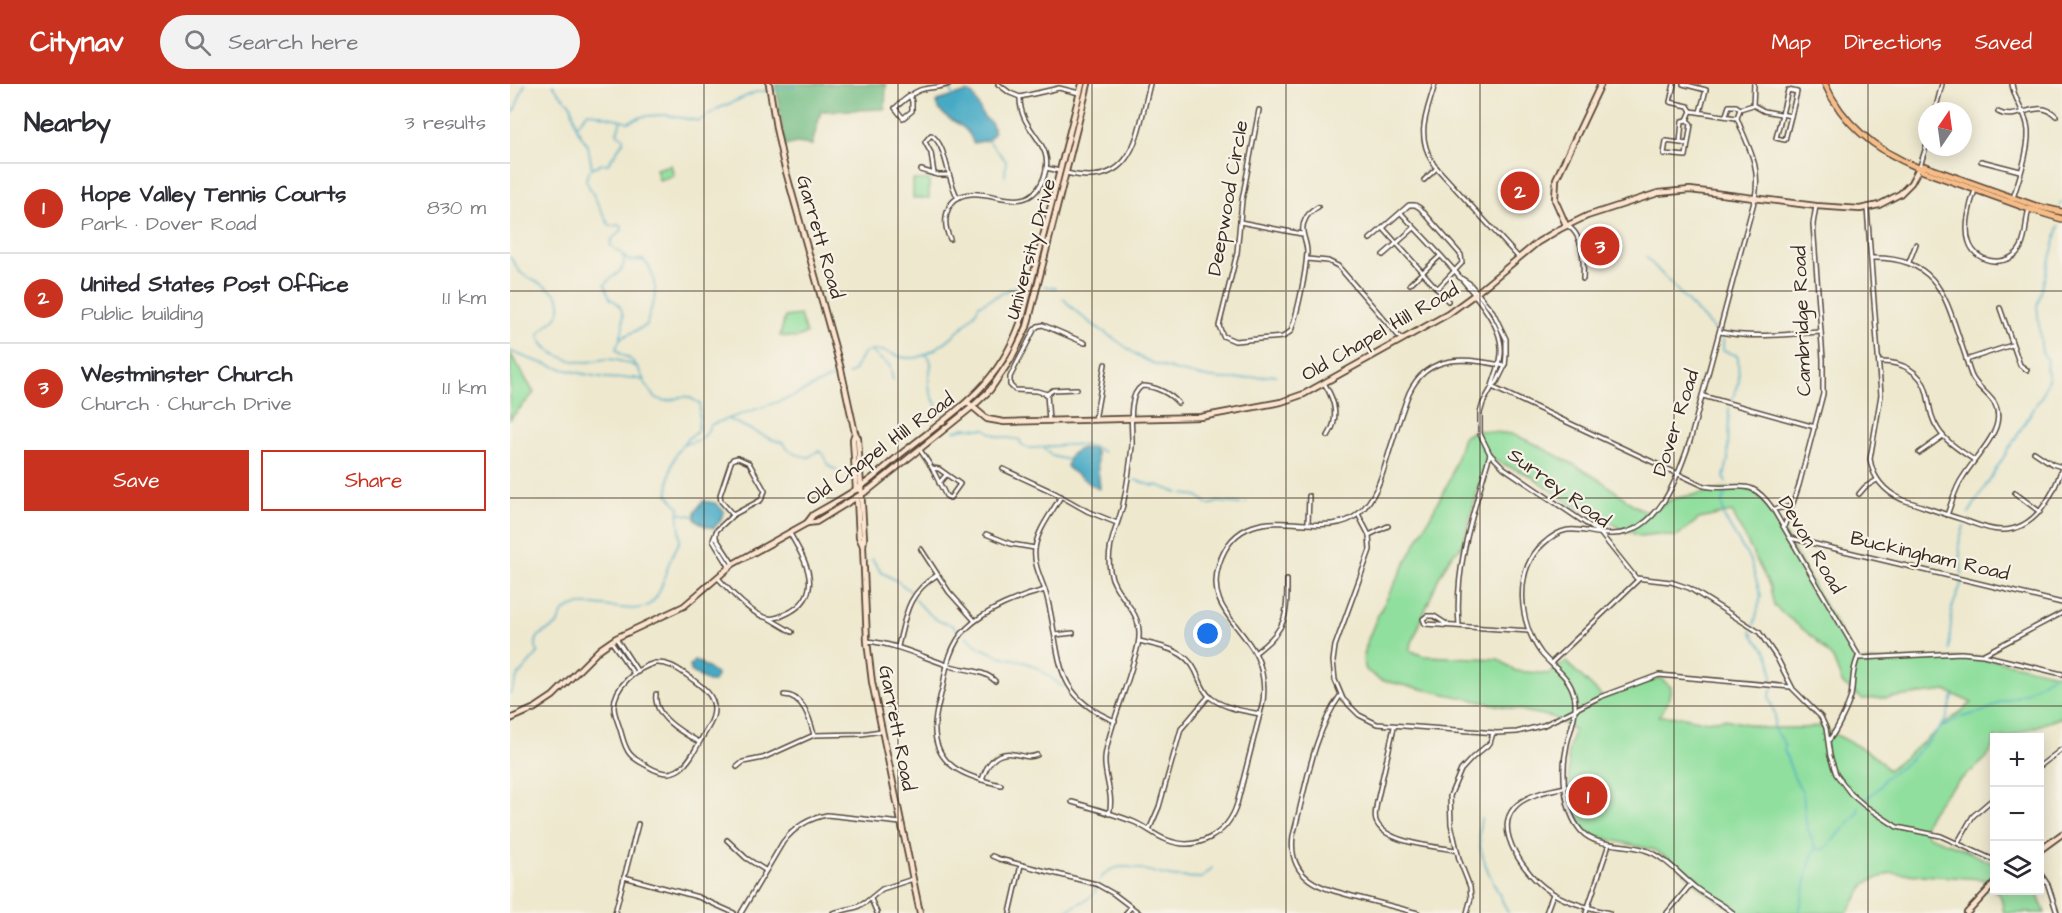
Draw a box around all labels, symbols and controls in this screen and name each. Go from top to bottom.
search box [160,15,580,69]
text: Citynav [30,23,124,62]
icon: search [181,26,214,59]
text: Search here [229,27,358,58]
text: Map [1771,28,1811,57]
text: Directions [1844,28,1942,57]
text: Saved [1975,28,2032,57]
north arrow [1918,102,1972,156]
text: Nearby [24,105,111,141]
text: 3 results [404,109,486,137]
street label: Deepwood Circle [1201,118,1255,278]
pin: 2 [1500,168,1540,214]
street label: Garrett Road [789,172,851,302]
street label: University Drive [999,175,1064,323]
text: Hope Valley Tennis Courts [81,179,346,210]
text: 1 [42,194,45,222]
text: 830 m [427,194,486,222]
text: Park · Dover Road [81,210,256,238]
pin: 3 [1580,224,1620,268]
street label: Cambridge Road [1785,245,1820,397]
text: United States Post Office [81,269,349,300]
street label: Old Chapel Hill Road [1296,275,1464,389]
text: 2 [38,284,49,312]
text: 1.1 km [442,284,486,312]
text: Public building [81,300,203,328]
text: Westminster Church [81,359,292,390]
street label: Dover Road [1646,366,1706,480]
text: 3 [38,374,49,402]
text: 1.1 km [442,374,486,402]
street label: Old Chapel Hill Road [800,385,960,513]
text: Church · Church Drive [81,390,292,418]
street label: Surrey Road [1501,441,1616,536]
button: Save [24,450,249,511]
button: Share [261,450,486,511]
street label: Devon Road [1771,491,1851,599]
street label: Buckingham Road [1848,524,2012,589]
your location [1193,619,1222,648]
street label: Garrett Road [871,663,923,793]
map controls [1990,733,2044,895]
button: + [1990,733,2044,787]
pin: 1 [1568,774,1608,818]
button: − [1990,787,2044,841]
button: layers [1990,841,2044,895]

